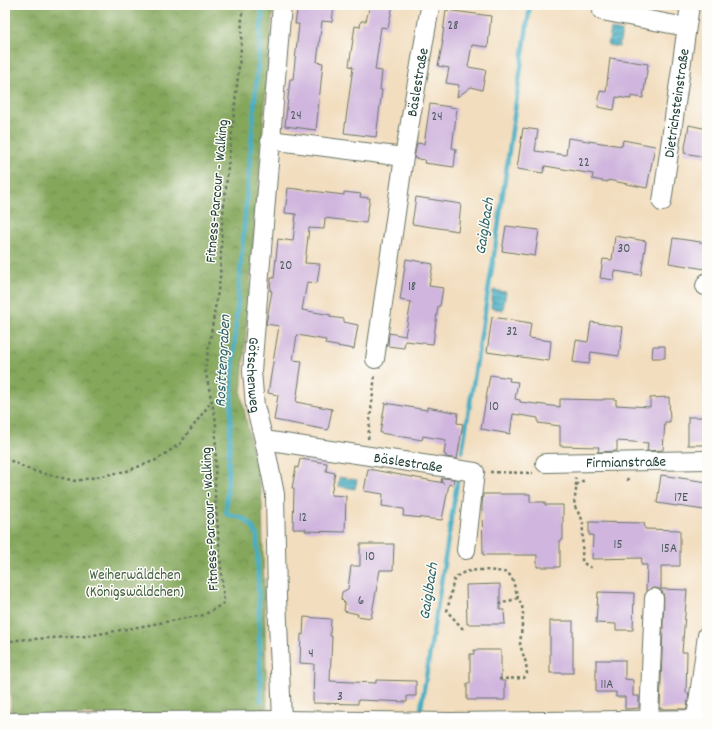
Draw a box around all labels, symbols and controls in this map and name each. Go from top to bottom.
house number: 28 [448,17,458,36]
street label: Bäslestraße [402,46,436,119]
street label: Dietrichsteinstraße [659,47,697,159]
house number: 24 [290,107,302,126]
house number: 24 [431,108,443,127]
street label: Fitness-Parcour - Walking [201,118,235,264]
house number: 22 [578,154,590,173]
water label: Gaiglbach [470,196,501,257]
house number: 30 [618,240,630,259]
house number: 20 [280,257,292,276]
house number: 18 [408,278,416,297]
water label: Rosittengraben [210,314,237,408]
house number: 32 [506,323,518,342]
street label: Götschenweg [239,336,265,415]
house number: 10 [489,398,499,417]
street label: Fitness-Parcour - Walking [196,446,226,591]
street label: Bäslestraße [372,448,444,480]
street label: Firmianstraße [586,452,667,475]
house number: 17E [674,489,688,508]
house number: 12 [299,509,307,528]
house number: 15 [614,536,622,555]
house number: 15A [661,540,677,559]
house number: 10 [365,548,375,567]
water label: Gaiglbach [414,561,445,622]
park label: Weiherwäldchen (Königswäldchen) [86,565,184,604]
house number: 6 [358,592,364,611]
house number: 4 [308,645,314,664]
house number: 11A [601,676,613,695]
house number: 3 [337,688,343,707]

